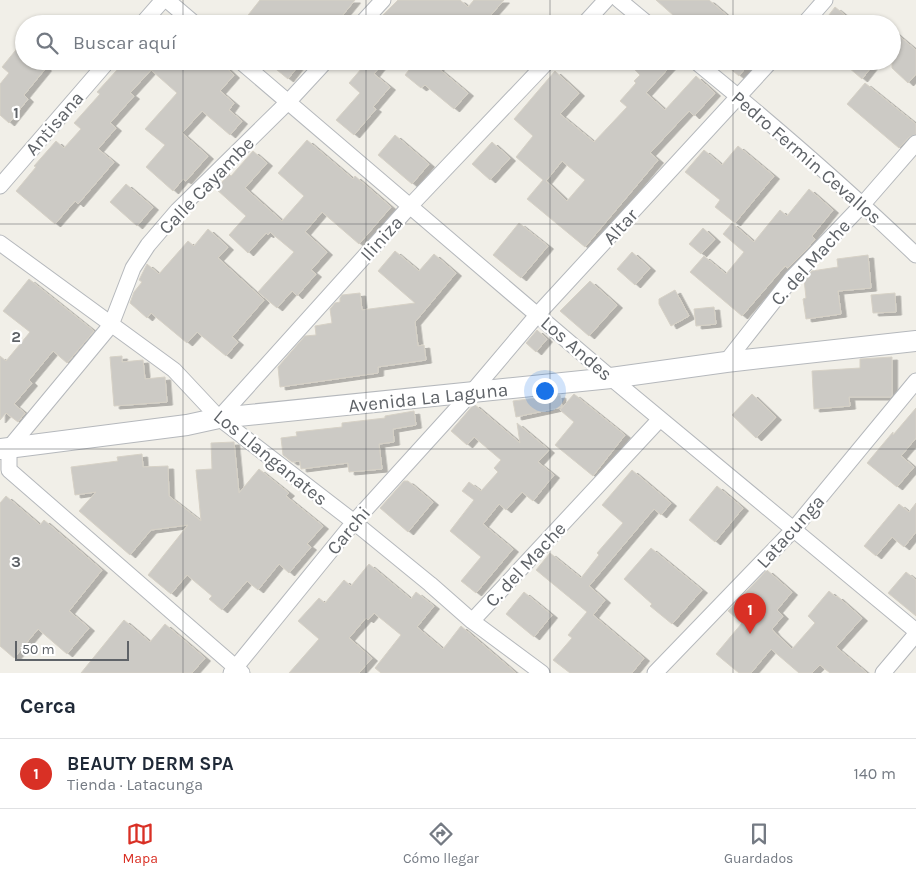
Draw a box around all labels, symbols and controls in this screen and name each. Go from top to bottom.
search box [15,15,901,70]
icon: search [33,29,61,57]
text: Buscar aquí [73,32,177,54]
street label: Antisana [21,87,88,160]
street label: Pedro Fermin Cevallos [727,87,886,229]
text: 1 [13,103,19,122]
street label: Calle Cayambe [155,132,259,239]
street label: Altar [599,204,643,249]
street label: Iliniza [356,212,408,266]
street label: C. del Mache [766,215,855,310]
street label: Los Andes [536,312,616,386]
text: 2 [11,327,21,346]
your location [532,378,558,404]
street label: Avenida La Laguna [347,379,509,417]
street label: Los Llanganates [209,405,332,510]
street label: Latacunga [752,491,829,573]
street label: Carchi [322,502,375,559]
street label: C. del Mache [481,518,571,612]
text: 3 [11,552,21,571]
pin: 1 [734,593,766,634]
scale bar [15,638,129,661]
text: 50 m [22,641,55,658]
text: Cerca [20,694,76,718]
text: BEAUTY DERM SPA [67,753,234,775]
text: 1 [33,764,39,783]
text: 140 m [854,764,896,783]
text: Tienda · Latacunga [67,775,203,794]
tab: Mapa [122,820,158,867]
tab: Cómo llegar [403,820,479,867]
tab: Guardados [724,820,793,867]

